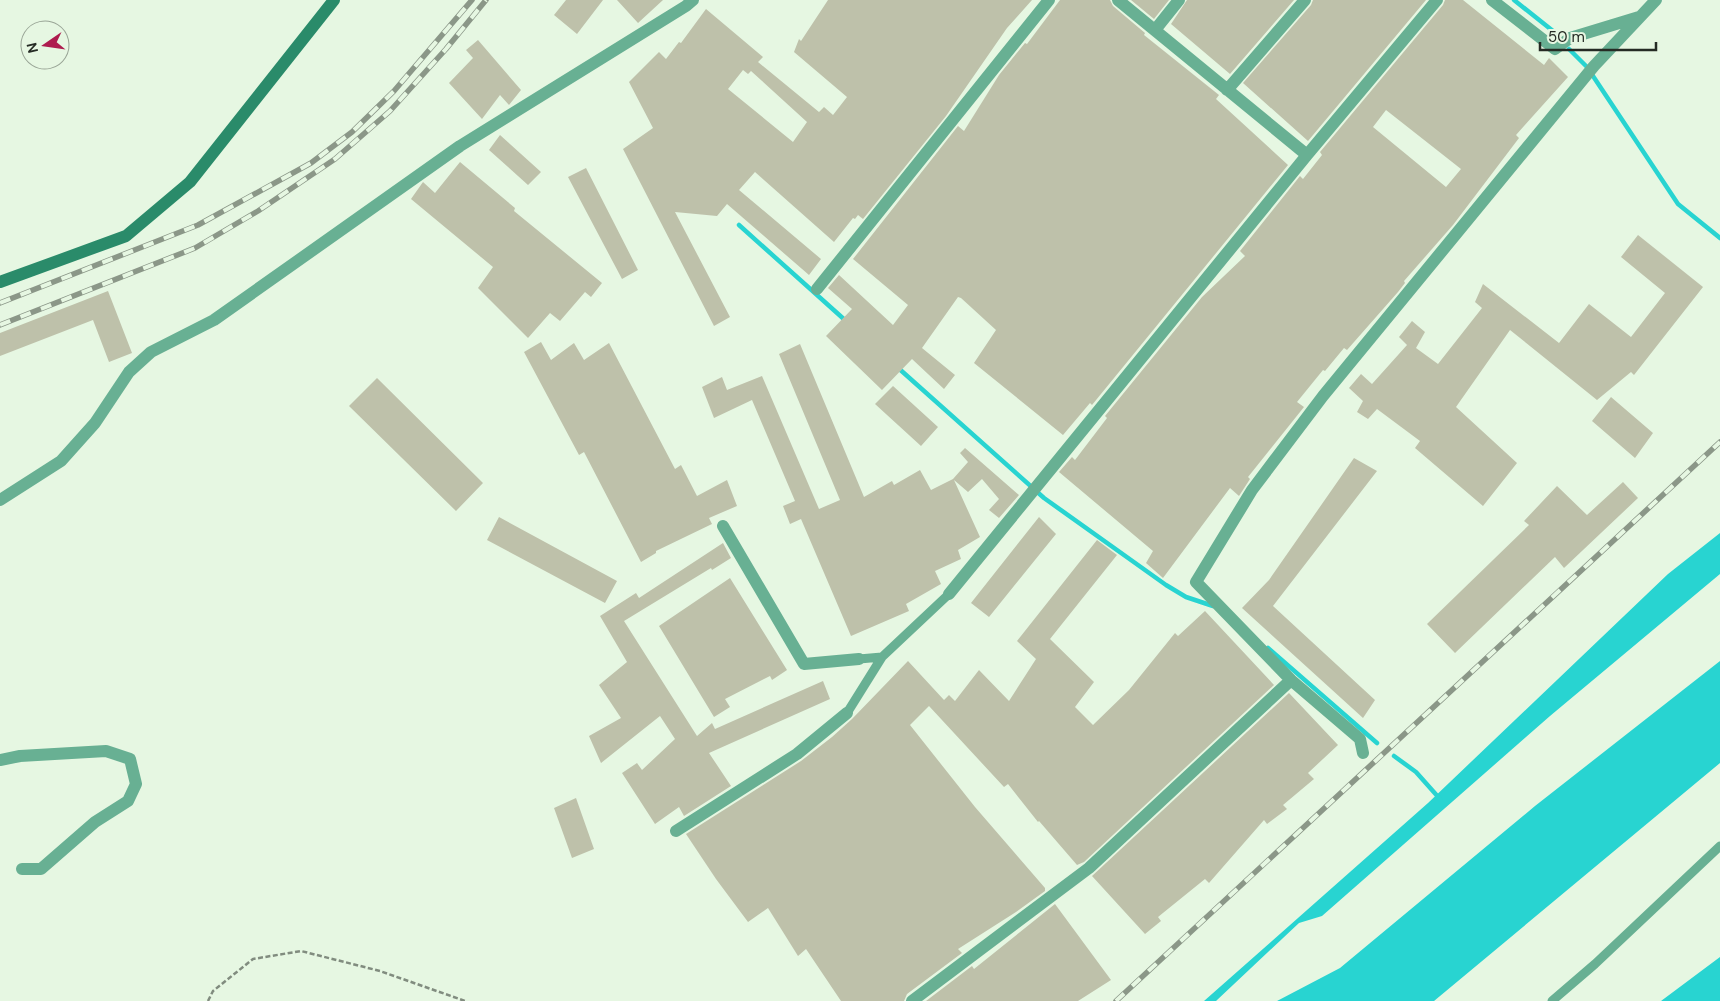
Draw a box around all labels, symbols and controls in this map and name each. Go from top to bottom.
north arrow [20,20,70,70]
scale bar [1540,20,1656,52]
text: 50 m [1548,27,1585,47]
text: N [22,41,42,55]

